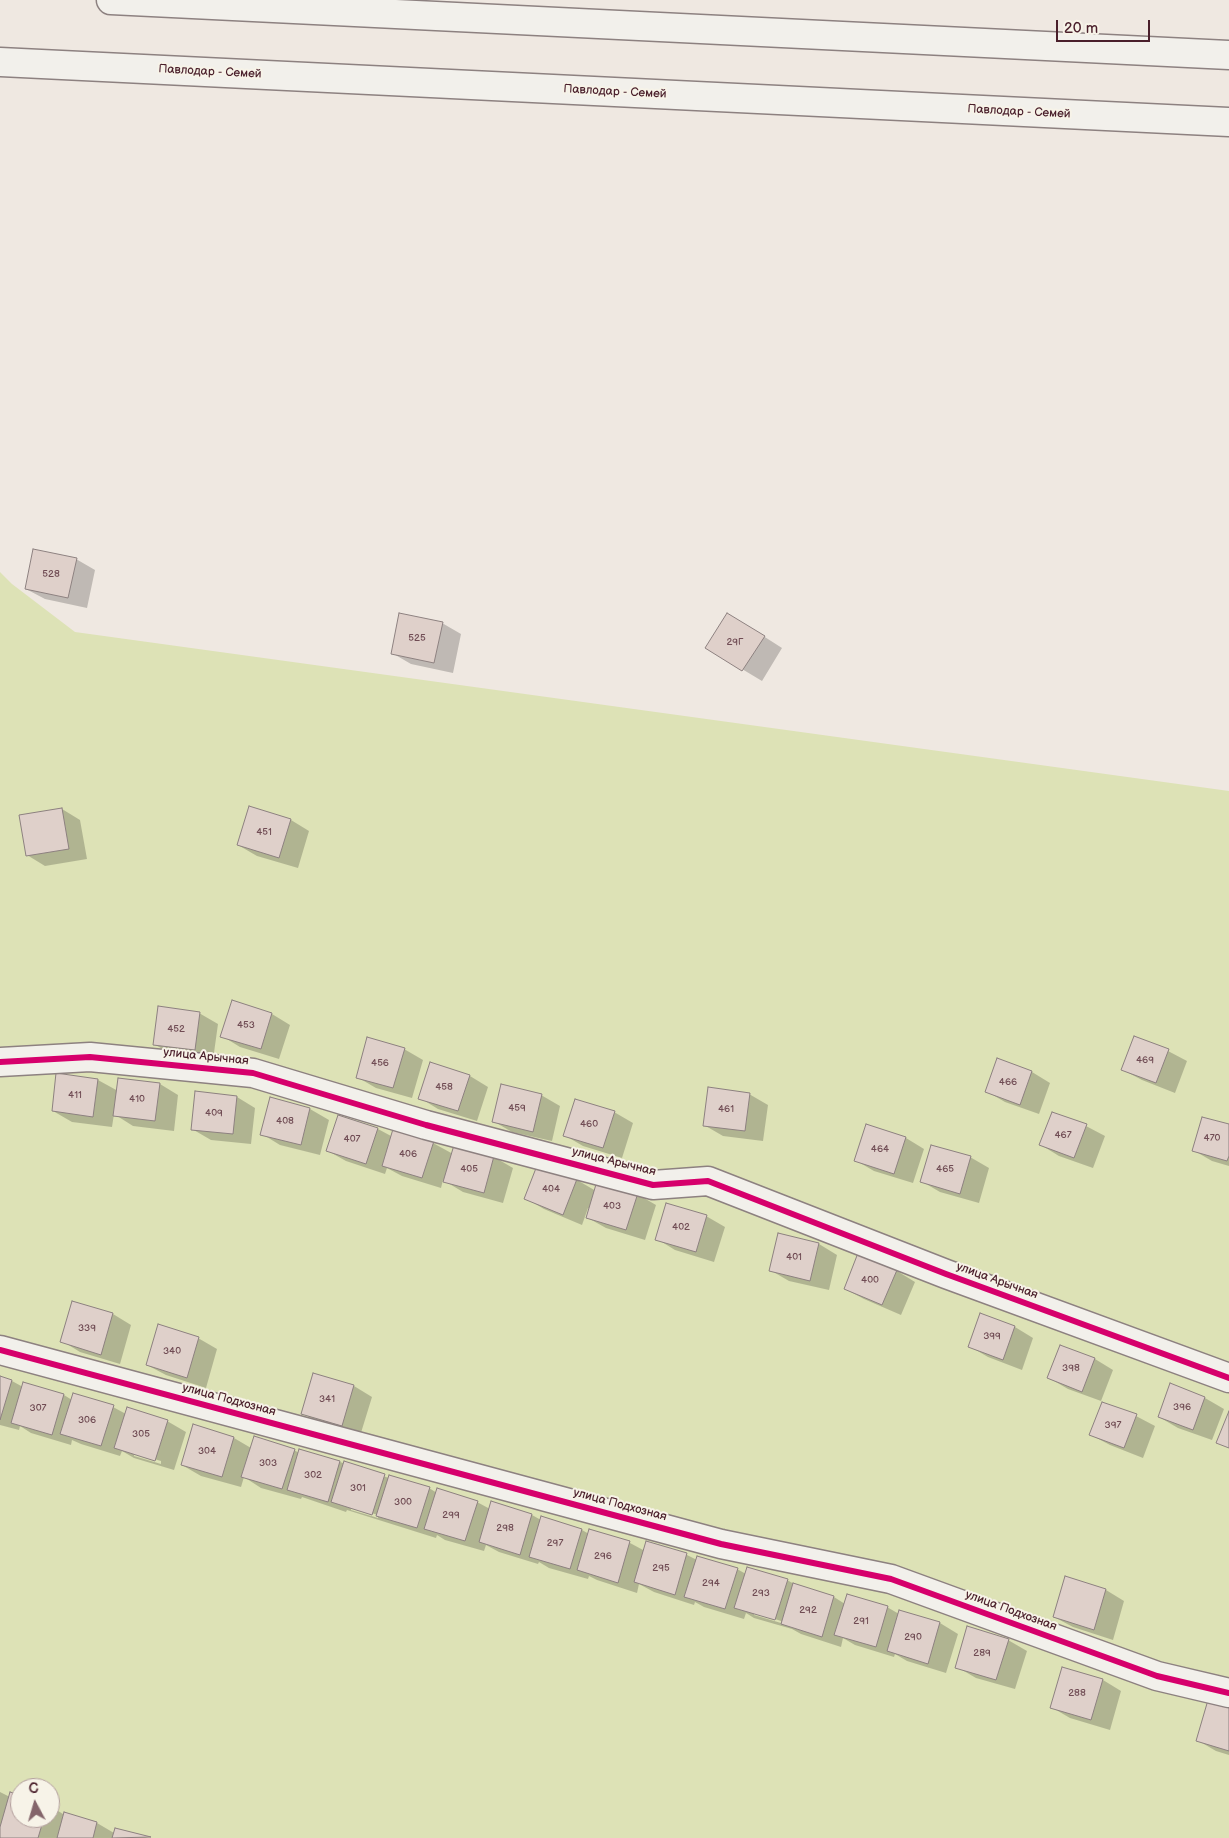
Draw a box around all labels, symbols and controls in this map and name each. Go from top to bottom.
scale bar [1059,10,1153,42]
text: 20 m [1064,19,1098,38]
street label: Павлодар - Семей [158,62,262,82]
street label: Павлодар - Семей [563,82,667,102]
street label: Павлодар - Семей [967,102,1071,122]
house number: 528 [42,568,60,580]
house number: 525 [408,632,426,644]
house number: 29Г [726,636,744,648]
house number: 451 [256,826,272,838]
house number: 453 [237,1019,255,1031]
house number: 452 [167,1023,185,1035]
street label: улица Арычная [163,1045,249,1069]
house number: 469 [1136,1054,1154,1066]
house number: 456 [371,1057,389,1069]
house number: 466 [999,1076,1017,1088]
house number: 458 [435,1081,453,1093]
house number: 411 [68,1089,82,1101]
house number: 410 [129,1093,145,1105]
house number: 459 [508,1102,526,1114]
house number: 461 [718,1103,734,1115]
house number: 409 [205,1107,223,1119]
house number: 408 [276,1115,294,1127]
house number: 460 [580,1118,598,1130]
house number: 467 [1054,1129,1072,1141]
house number: 470 [1204,1132,1220,1144]
house number: 407 [344,1133,360,1145]
house number: 464 [871,1143,889,1155]
street label: улица Арычная [571,1145,657,1179]
house number: 406 [399,1148,417,1160]
house number: 405 [460,1163,478,1175]
house number: 465 [936,1163,954,1175]
house number: 404 [542,1183,560,1195]
house number: 403 [603,1200,621,1212]
house number: 402 [672,1221,690,1233]
house number: 401 [786,1251,802,1263]
street label: улица Арычная [954,1260,1040,1302]
house number: 400 [861,1274,879,1286]
house number: 339 [78,1322,96,1334]
house number: 399 [983,1330,1001,1342]
house number: 340 [163,1345,181,1357]
house number: 398 [1062,1362,1080,1374]
street label: улица Подхозная [181,1381,277,1419]
house number: 341 [319,1393,335,1405]
house number: 396 [1173,1401,1191,1413]
house number: 307 [30,1402,46,1414]
house number: 306 [78,1414,96,1426]
house number: 397 [1105,1419,1121,1431]
house number: 305 [132,1428,150,1440]
house number: 304 [198,1445,216,1457]
house number: 303 [259,1457,277,1469]
house number: 302 [304,1469,322,1481]
house number: 301 [350,1482,366,1494]
street label: улица Подхозная [572,1486,668,1524]
house number: 300 [394,1496,412,1508]
house number: 299 [442,1509,460,1521]
house number: 298 [496,1522,514,1534]
house number: 297 [547,1537,563,1549]
house number: 296 [594,1550,612,1562]
house number: 295 [652,1562,670,1574]
house number: 294 [702,1577,720,1589]
house number: 293 [752,1587,770,1599]
street label: улица Подхозная [963,1588,1059,1634]
house number: 292 [799,1604,817,1616]
house number: 291 [853,1615,869,1627]
house number: 290 [904,1631,922,1643]
house number: 289 [973,1647,991,1659]
house number: 288 [1068,1687,1086,1699]
north arrow [10,1778,60,1828]
text: С [28,1780,39,1798]

